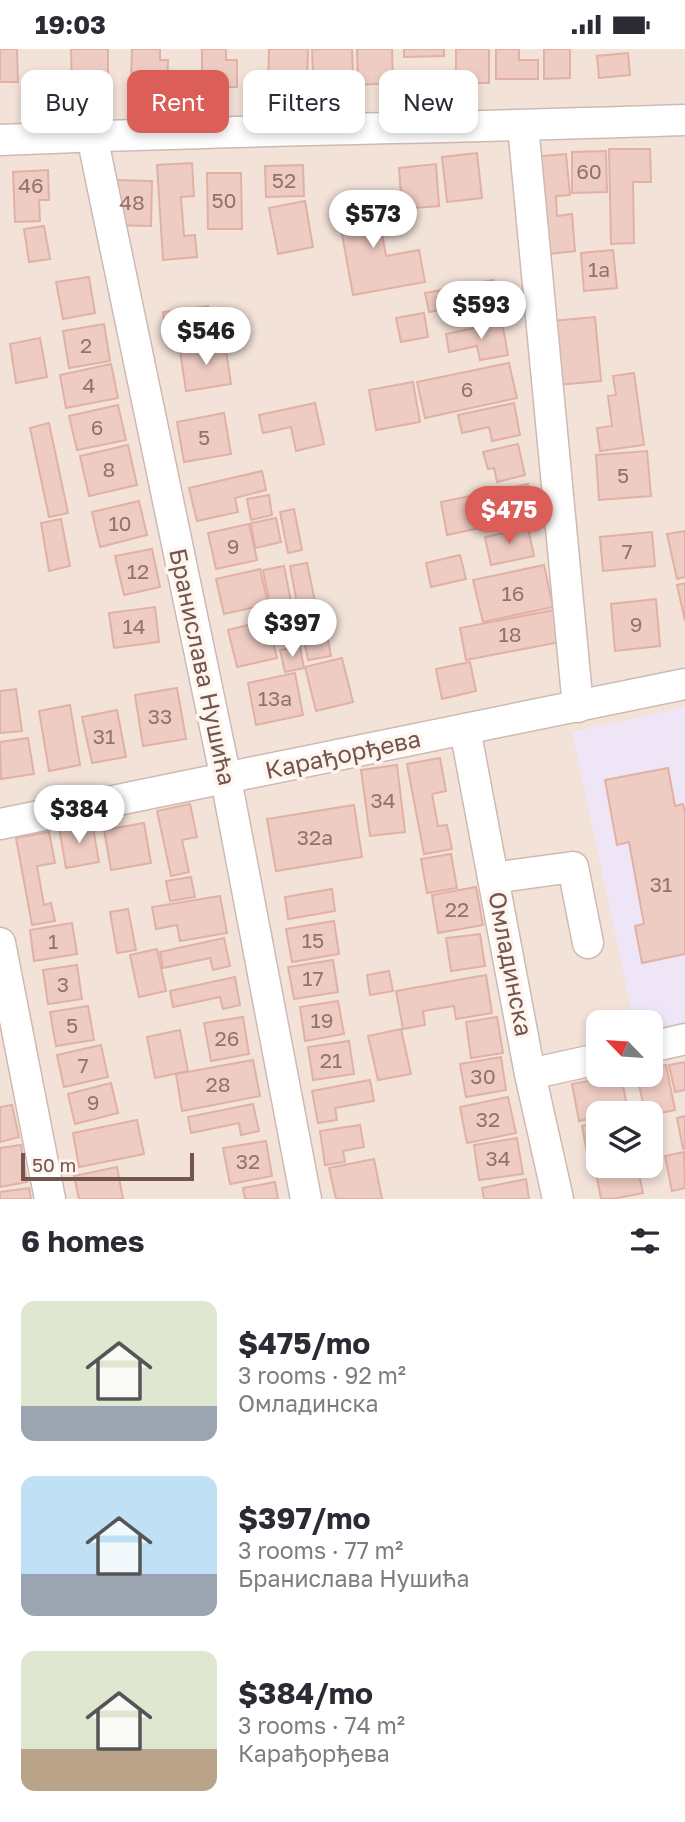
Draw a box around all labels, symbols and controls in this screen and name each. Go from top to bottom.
text: 19:03 [35,9,106,40]
chip: Buy [21,70,113,133]
chip: Rent [127,70,229,133]
chip: Filters [243,70,365,133]
chip: New [379,70,478,133]
house number: 60 [576,158,602,184]
house number: 52 [272,167,296,193]
house number: 46 [18,172,44,198]
house number: 50 [211,187,237,213]
house number: 48 [119,189,145,215]
pin: $573 [332,191,414,250]
text: $573 [345,199,401,227]
house number: 1a [588,256,610,282]
pin: $593 [440,281,522,341]
text: $593 [452,290,510,318]
pin: $546 [165,307,247,367]
text: $546 [177,316,235,344]
house number: 2 [80,332,92,358]
house number: 4 [83,372,95,398]
house number: 6 [461,376,473,402]
house number: 6 [91,414,103,440]
house number: 5 [198,424,210,450]
house number: 8 [103,456,115,482]
house number: 5 [617,462,629,488]
pin: $475 [468,487,550,546]
text: $475 [481,495,537,523]
house number: 10 [108,510,132,536]
house number: 9 [227,533,239,559]
house number: 7 [621,538,633,564]
street label: Бранислава Нушића [164,546,243,788]
house number: 12 [127,558,149,584]
house number: 16 [502,580,524,606]
pin: $397 [251,599,333,659]
text: $397 [264,608,320,636]
house number: 9 [630,611,642,637]
house number: 14 [123,613,146,639]
house number: 18 [499,621,522,647]
house number: 13a [258,685,292,711]
house number: 33 [148,703,172,729]
house number: 31 [93,723,115,749]
street label: Карађорђева [262,723,423,784]
pin: $384 [38,785,120,845]
house number: 34 [370,787,396,813]
text: $384 [50,794,108,822]
house number: 32a [297,824,333,850]
house number: 31 [650,871,672,897]
street label: Омладинска [483,889,540,1038]
house number: 22 [445,896,469,922]
house number: 15 [302,927,324,953]
house number: 1 [48,928,58,954]
house number: 17 [302,965,324,991]
house number: 3 [57,971,69,997]
house number: 19 [311,1007,333,1033]
north arrow [586,1010,663,1087]
map controls [586,1010,663,1178]
house number: 5 [66,1012,78,1038]
house number: 26 [215,1025,239,1051]
house number: 21 [320,1047,342,1073]
house number: 7 [77,1052,89,1078]
house number: 30 [470,1063,496,1089]
house number: 28 [206,1071,231,1097]
house number: 9 [87,1089,99,1115]
button: layers [586,1101,663,1178]
house number: 32 [476,1106,500,1132]
house number: 34 [485,1145,511,1171]
house number: 32 [236,1148,260,1174]
scale bar [21,1150,194,1182]
text: 50 m [32,1153,76,1176]
icon: filters [626,1222,664,1260]
text: 6 homes [21,1223,144,1259]
text: $475/mo [238,1325,370,1361]
icon: home [77,1329,161,1413]
text: 3 rooms · 92 m² [238,1361,406,1389]
text: Омладинска [238,1389,379,1417]
text: $397/mo [238,1500,370,1536]
icon: home [77,1504,161,1588]
text: 3 rooms · 77 m² [238,1536,403,1564]
text: Бранислава Нушића [238,1564,470,1592]
text: $384/mo [238,1675,373,1711]
icon: home [77,1679,161,1763]
text: 3 rooms · 74 m² [238,1711,405,1739]
text: Карађорђева [238,1739,390,1767]

